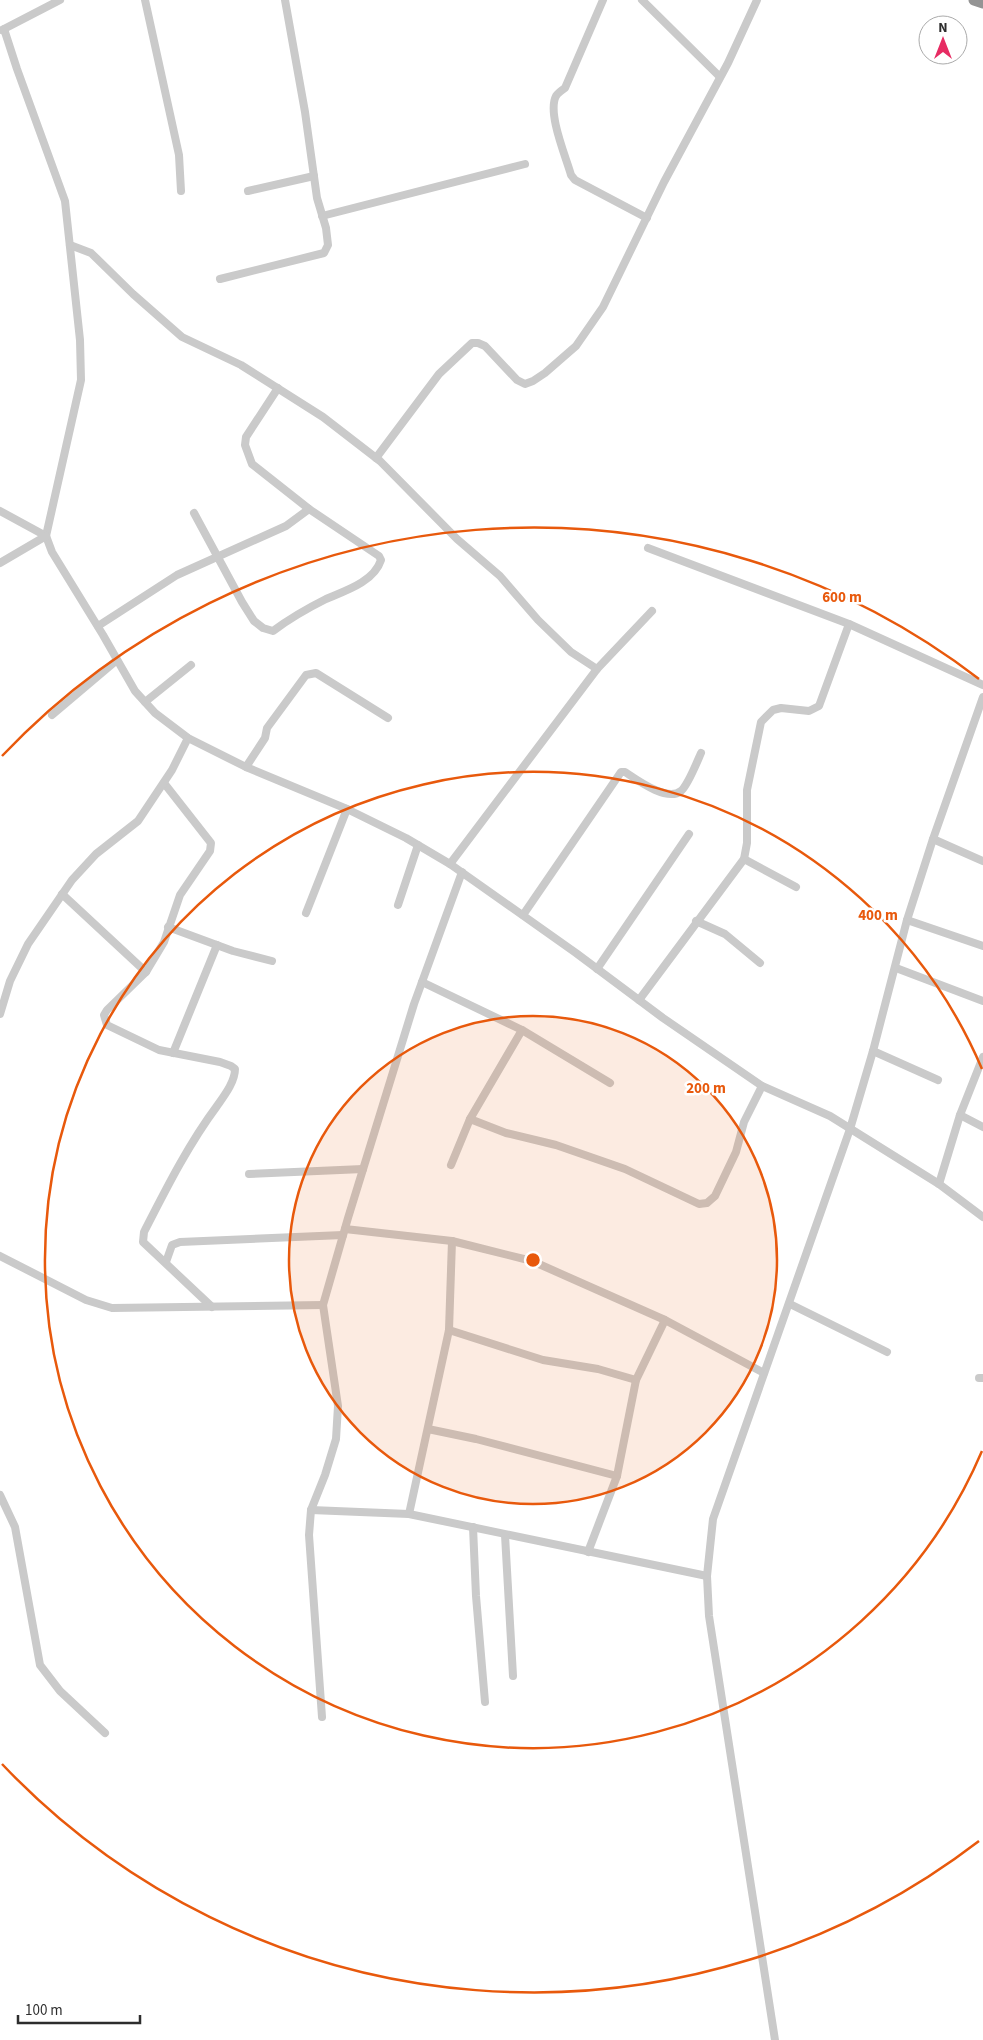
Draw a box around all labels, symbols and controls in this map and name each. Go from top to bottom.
north arrow [918,15,968,65]
text: N [938,18,948,38]
text: 600 m [822,587,862,608]
text: 400 m [858,905,898,926]
text: 200 m [686,1078,726,1099]
centre of rings [524,1251,542,1269]
scale bar [18,1992,140,2024]
text: 100 m [25,2000,63,2021]

